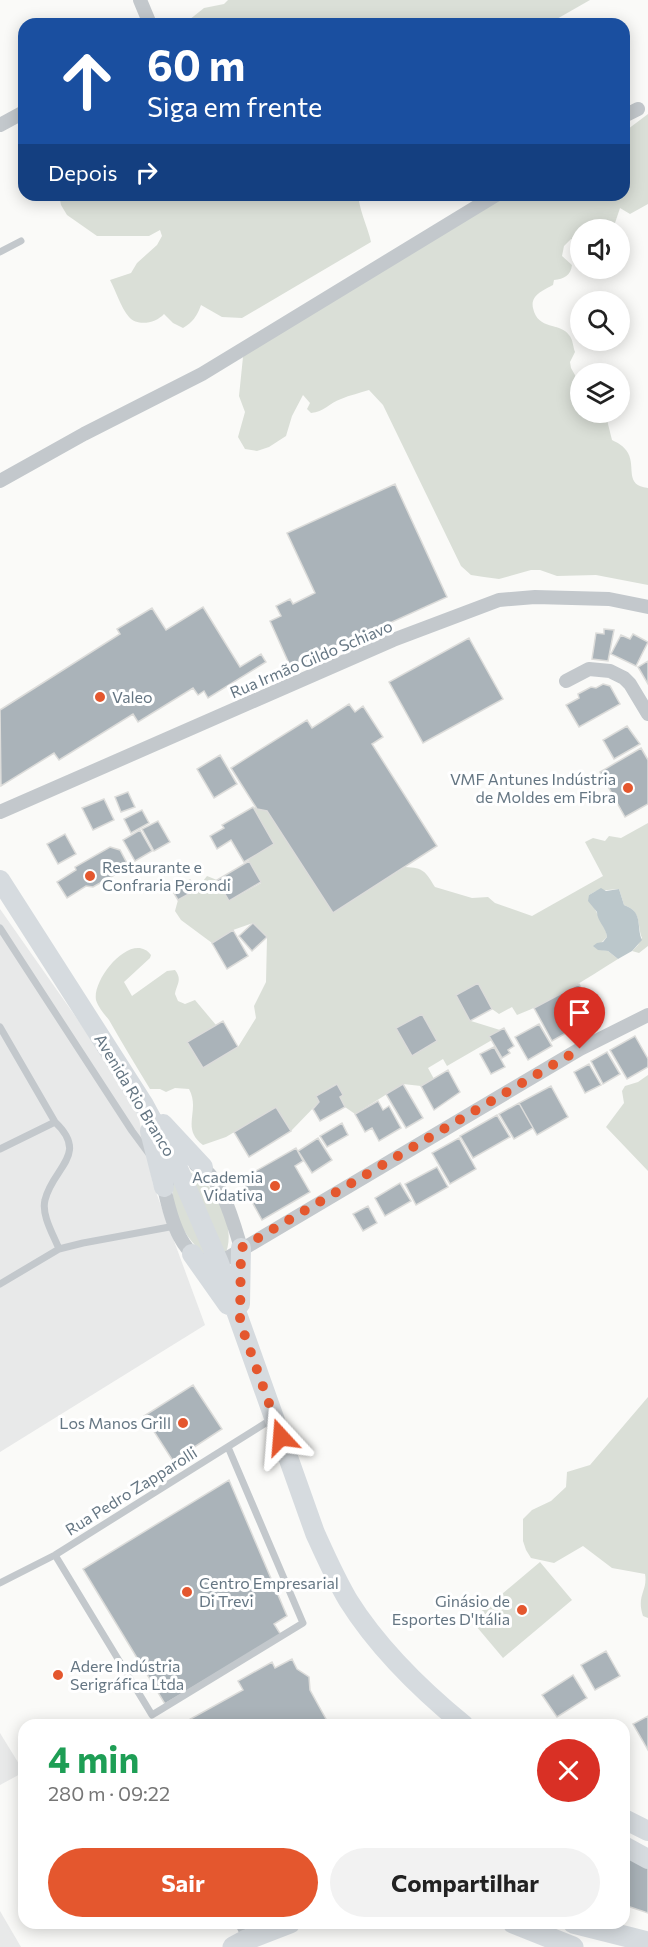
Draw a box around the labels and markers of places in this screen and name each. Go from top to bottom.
place label: Valeo [112,687,153,706]
marker: Valeo [93,690,107,704]
place label: VMF Antunes Indústria de Moldes em Fibra [450,769,616,806]
marker: VMF Antunes Indústria de Moldes em Fibra [621,781,635,795]
place label: Restaurante e Confraria Perondi [102,857,231,894]
marker: Restaurante e Confraria Perondi [83,869,97,883]
pin [554,987,605,1049]
place label: Academia Vidativa [192,1167,263,1204]
marker: Academia Vidativa [268,1179,282,1193]
place label: Los Manos Grill [59,1413,171,1432]
marker: Los Manos Grill [176,1416,190,1430]
place label: Centro Empresarial Di Trevi [199,1573,339,1610]
marker: Centro Empresarial Di Trevi [180,1585,194,1599]
place label: Ginásio de Esportes D'Itália [392,1591,510,1628]
marker: Ginásio de Esportes D'Itália [515,1603,529,1617]
place label: Adere Indústria Serigráfica Ltda [70,1656,184,1693]
marker: Adere Indústria Serigráfica Ltda [51,1668,65,1682]

